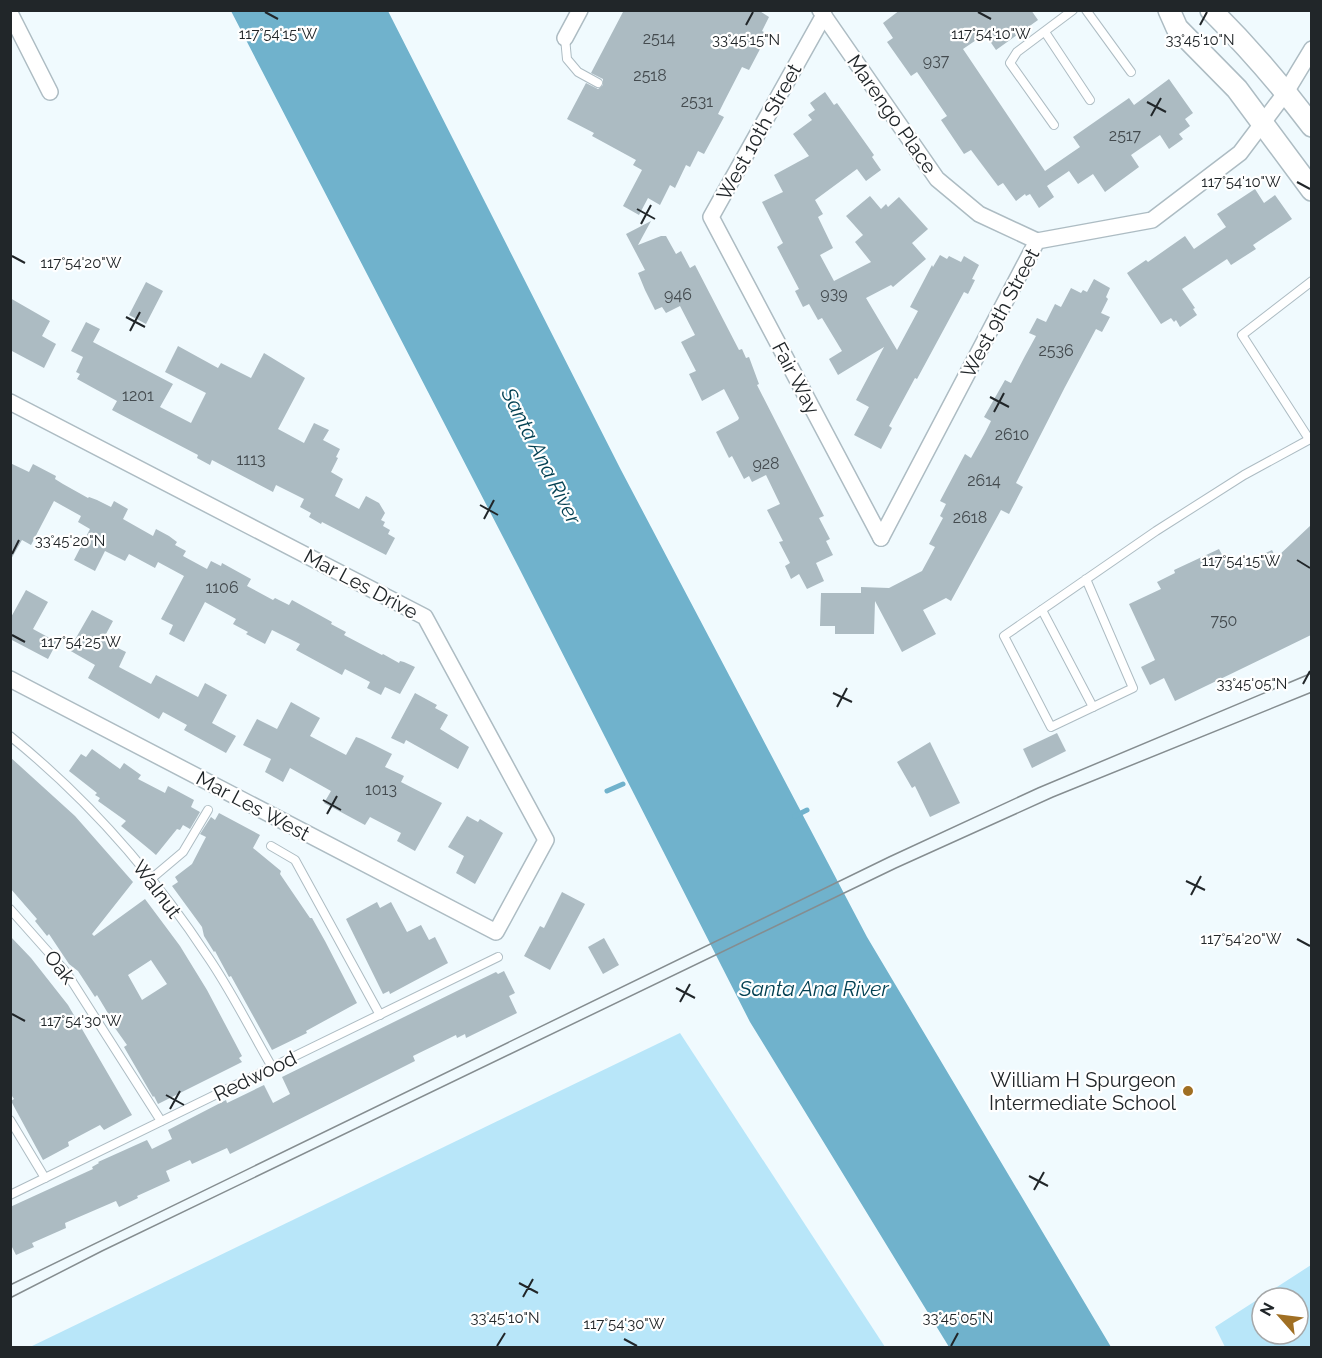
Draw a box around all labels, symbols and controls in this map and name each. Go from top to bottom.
text: 117°54'15"W [239,25,318,43]
text: 117°54'10"W [951,25,1031,43]
house number: 2514 [643,29,676,48]
text: 33°45'15"N [712,31,780,49]
text: 33°45'10"N [1165,31,1235,49]
street label: Marengo Place [842,50,942,178]
house number: 937 [923,51,950,70]
street label: West 10th Street [712,59,807,205]
house number: 2518 [633,66,667,85]
house number: 2531 [681,92,713,111]
house number: 2517 [1109,126,1142,145]
text: 117°54'10"W [1201,173,1281,191]
street label: West 9th Street [956,244,1044,382]
text: 117°54'20"W [41,254,122,272]
house number: 939 [820,284,848,303]
house number: 946 [664,285,692,304]
street label: Fair Way [767,338,825,418]
house number: 2536 [1038,341,1074,360]
water label: Santa Ana River [496,383,587,529]
house number: 1201 [122,386,154,405]
house number: 2610 [995,425,1029,444]
house number: 1113 [236,450,266,469]
house number: 928 [752,454,780,473]
house number: 2614 [967,471,1001,490]
house number: 2618 [953,508,987,527]
text: 33°45'20"N [35,532,105,550]
street label: Mar Les Drive [300,544,422,624]
text: 117°54'15"W [1202,552,1281,570]
house number: 1106 [205,578,239,597]
house number: 750 [1211,611,1237,630]
text: 117°54'25"W [41,633,121,651]
text: 33°45'05"N [1217,675,1287,693]
street label: Mar Les West [192,766,314,846]
house number: 1013 [365,780,397,799]
street label: Walnut [127,855,187,923]
text: 117°54'20"W [1201,930,1282,948]
street label: Oak [39,945,81,989]
water label: Santa Ana River [738,976,890,1001]
text: 117°54'30"W [41,1012,122,1030]
street label: Redwood [210,1046,300,1106]
place label: William H Spurgeon Intermediate School [989,1068,1177,1115]
marker: William H Spurgeon Intermediate School [1181,1084,1195,1098]
north arrow [1250,1286,1310,1346]
text: N [1256,1299,1278,1319]
text: 33°45'10"N [470,1309,540,1327]
text: 33°45'05"N [923,1309,993,1327]
text: 117°54'30"W [584,1315,665,1333]

